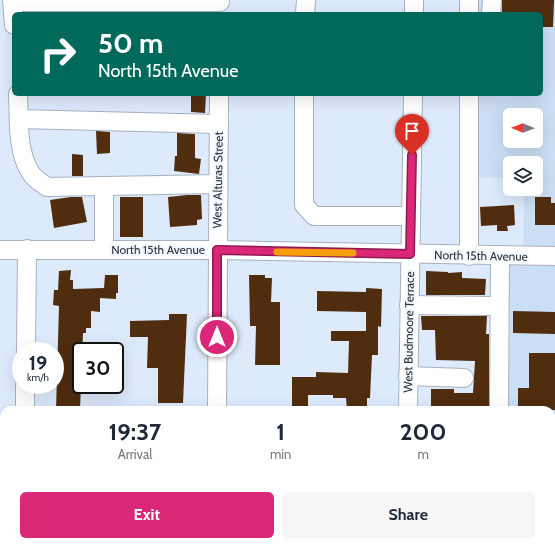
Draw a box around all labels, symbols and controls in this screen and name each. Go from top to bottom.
text: 50 m [98,26,163,60]
icon: right [32,28,84,80]
text: North 15th Avenue [98,60,238,82]
north arrow [503,108,543,148]
map controls [503,108,543,196]
pin [395,114,429,155]
icon: arrive [401,120,423,142]
street label: West Alturas Street [209,131,226,229]
button: layers [503,156,543,196]
street label: North 15th Avenue [111,242,205,257]
street label: North 15th Avenue [434,247,528,264]
street label: West Budmoore Terrace [400,271,417,393]
position arrow [196,316,238,358]
speed limit sign: 30 [72,342,124,394]
text: 19 [29,351,47,375]
text: km/h [27,371,49,384]
text: 19:37 [109,417,161,446]
text: 1 [276,417,285,446]
text: 200 [400,417,446,446]
text: Arrival [118,446,152,462]
text: min [270,446,291,462]
text: m [417,446,429,462]
button: Exit [20,492,274,538]
button: Share [282,492,535,538]

